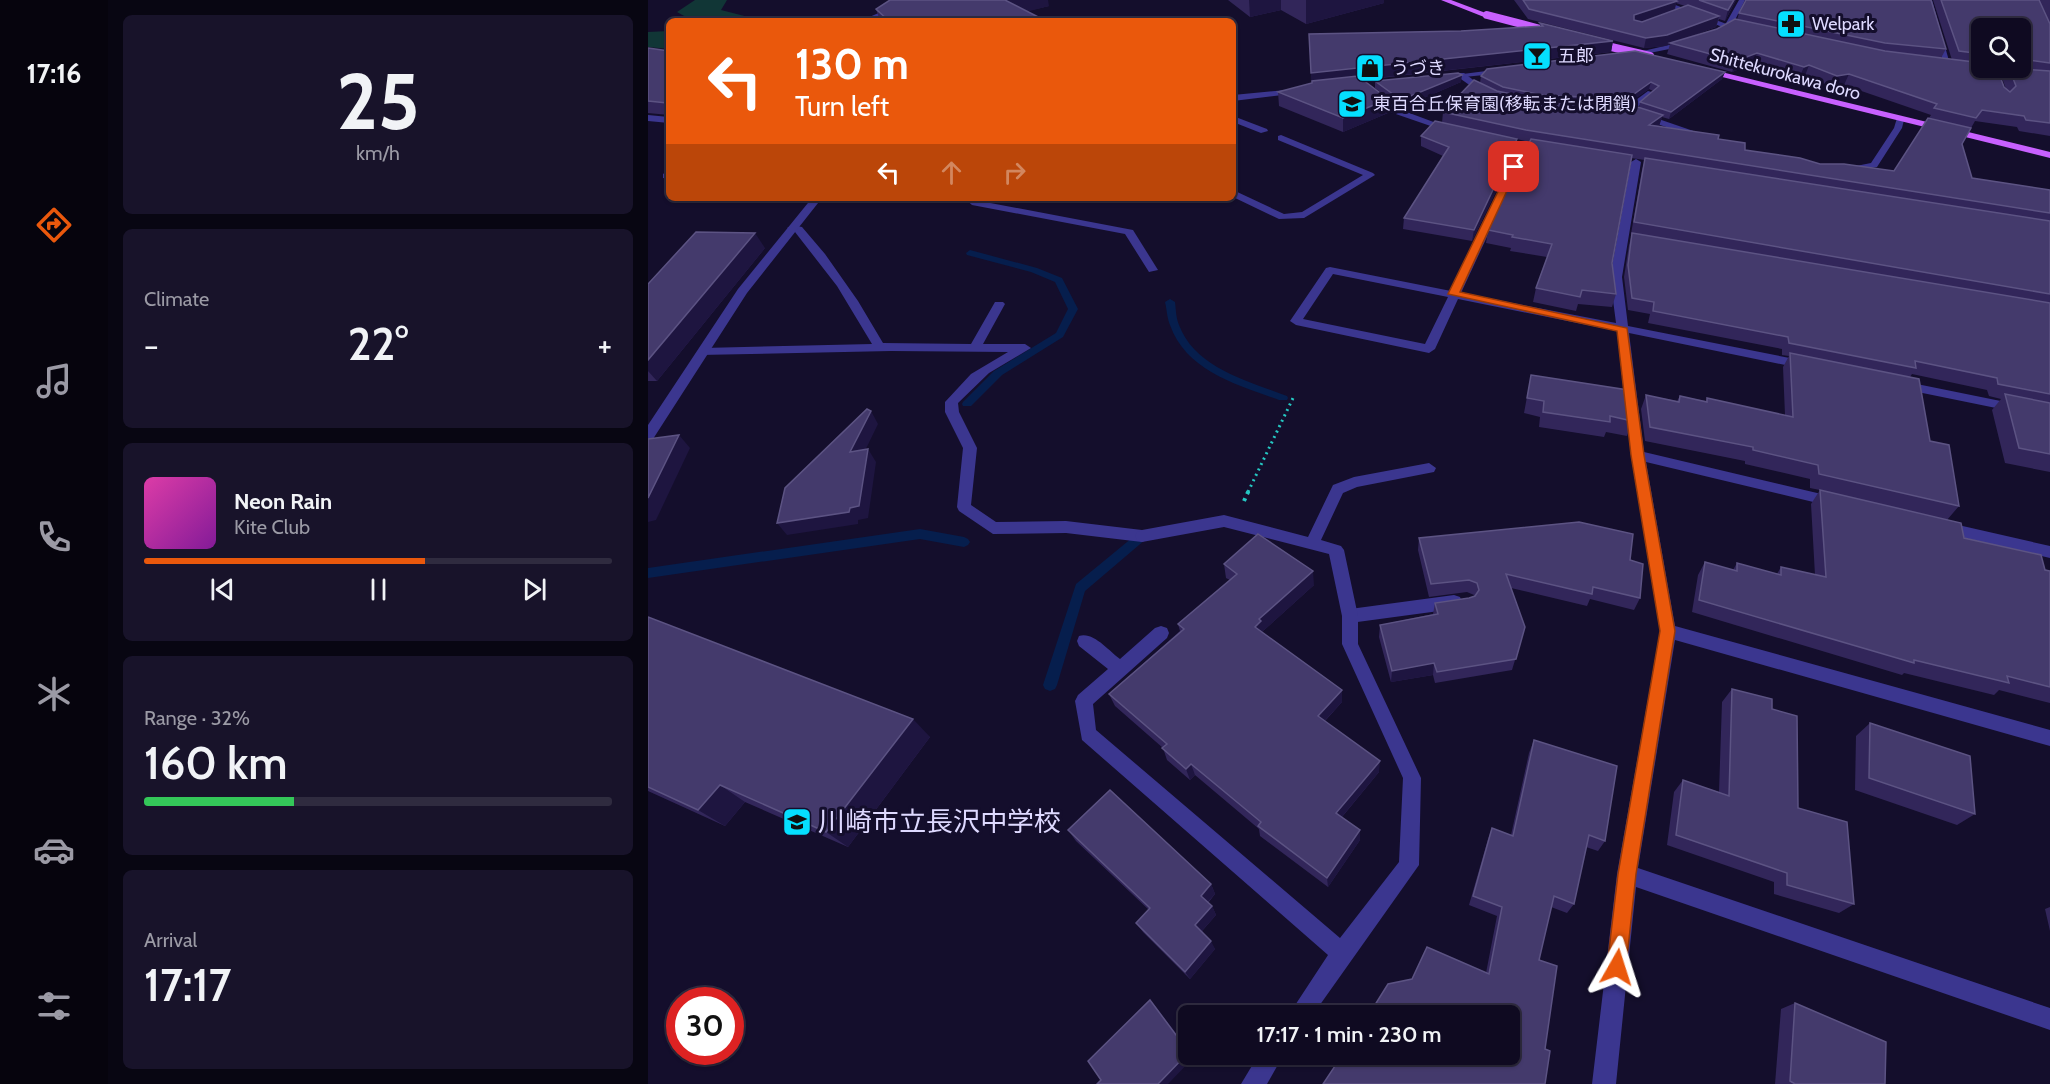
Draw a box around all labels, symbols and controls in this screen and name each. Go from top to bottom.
pharmacy icon: Welpark [1775,8,1807,40]
place label: Welpark [1812,13,1875,35]
map controls [1971,18,2031,78]
button: search [1971,18,2031,78]
text: 130 m [795,38,909,90]
bar icon: 五郎 [1521,40,1553,72]
icon: left [696,42,774,120]
street label: Shittekurokawa doro [1707,43,1863,105]
place label: 五郎 [1558,45,1594,67]
shop icon: うづき [1354,52,1386,84]
text: 25 [336,54,420,149]
text: 17:16 [27,57,81,90]
place label: うづき [1391,57,1445,79]
school or university icon: 東百合丘保育園(移転または閉鎖) [1336,88,1368,120]
text: Turn left [795,90,889,123]
place label: 東百合丘保育園(移転または閉鎖) [1373,93,1636,115]
text: km/h [356,141,400,165]
pin [1488,141,1539,192]
icon: arrive [1497,150,1530,183]
icon: left [872,156,905,189]
icon: ahead [935,156,968,189]
icon: right [998,156,1031,189]
icon: directions [33,204,75,246]
text: Climate [144,287,209,311]
text: 22° [348,317,408,371]
text: − [144,325,159,365]
text: + [597,325,612,365]
icon: music [33,360,75,402]
text: Neon Rain [234,488,332,515]
text: Kite Club [234,515,310,539]
icon: phone [33,516,75,558]
icon: previous [206,573,239,606]
icon: pause [362,573,395,606]
icon: next [518,573,551,606]
icon: climate [33,673,75,715]
text: Range · 32% [144,706,250,730]
text: 160 km [144,736,288,790]
place label: 川崎市立長沢中学校 [818,805,1061,838]
school or university icon: 川崎市立長沢中学校 [781,806,813,838]
icon: car [33,829,75,871]
text: Arrival [144,928,197,952]
position arrow [1585,935,1649,999]
text: 17:17 [144,958,231,1012]
icon: filters [33,985,75,1027]
speed limit sign: 30 [666,987,744,1065]
text: 17:17 · 1 min · 230 m [1257,1021,1442,1048]

